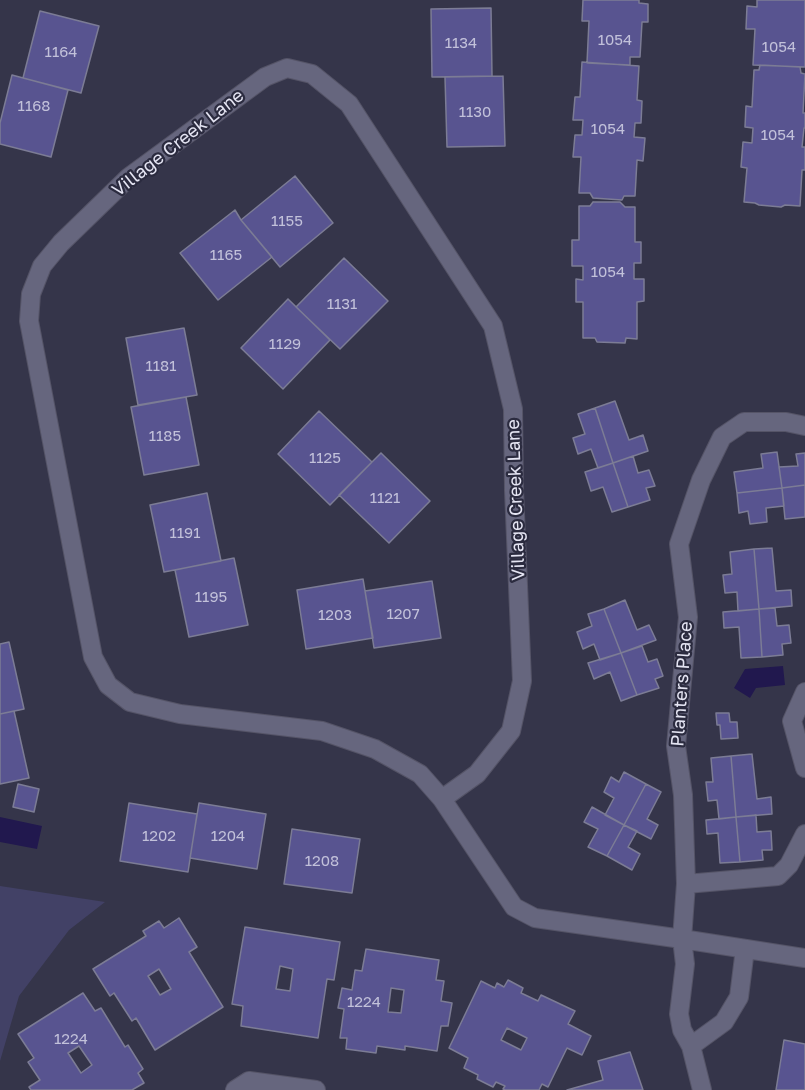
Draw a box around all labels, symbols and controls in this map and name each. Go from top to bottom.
house number: 1054 [598,31,632,49]
house number: 1134 [445,34,477,52]
house number: 1054 [762,38,796,56]
house number: 1164 [45,43,77,61]
street label: Village Creek Lane [108,85,248,201]
house number: 1168 [18,97,50,115]
house number: 1130 [459,103,491,121]
house number: 1054 [591,120,625,138]
house number: 1054 [761,126,795,144]
house number: 1155 [271,212,303,230]
house number: 1165 [210,246,242,264]
house number: 1054 [591,263,625,281]
house number: 1131 [327,295,357,313]
house number: 1129 [269,335,301,353]
house number: 1181 [146,357,176,375]
street label: Village Creek Lane [502,419,530,581]
house number: 1185 [149,427,181,445]
house number: 1125 [309,449,341,467]
house number: 1121 [370,489,400,507]
house number: 1191 [170,524,200,542]
house number: 1195 [195,588,227,606]
house number: 1207 [386,605,420,623]
house number: 1203 [318,606,352,624]
street label: Planters Place [667,621,697,747]
house number: 1202 [142,827,176,845]
house number: 1204 [211,827,245,845]
house number: 1208 [305,852,339,870]
house number: 1224 [347,993,381,1011]
house number: 1224 [54,1030,88,1048]

